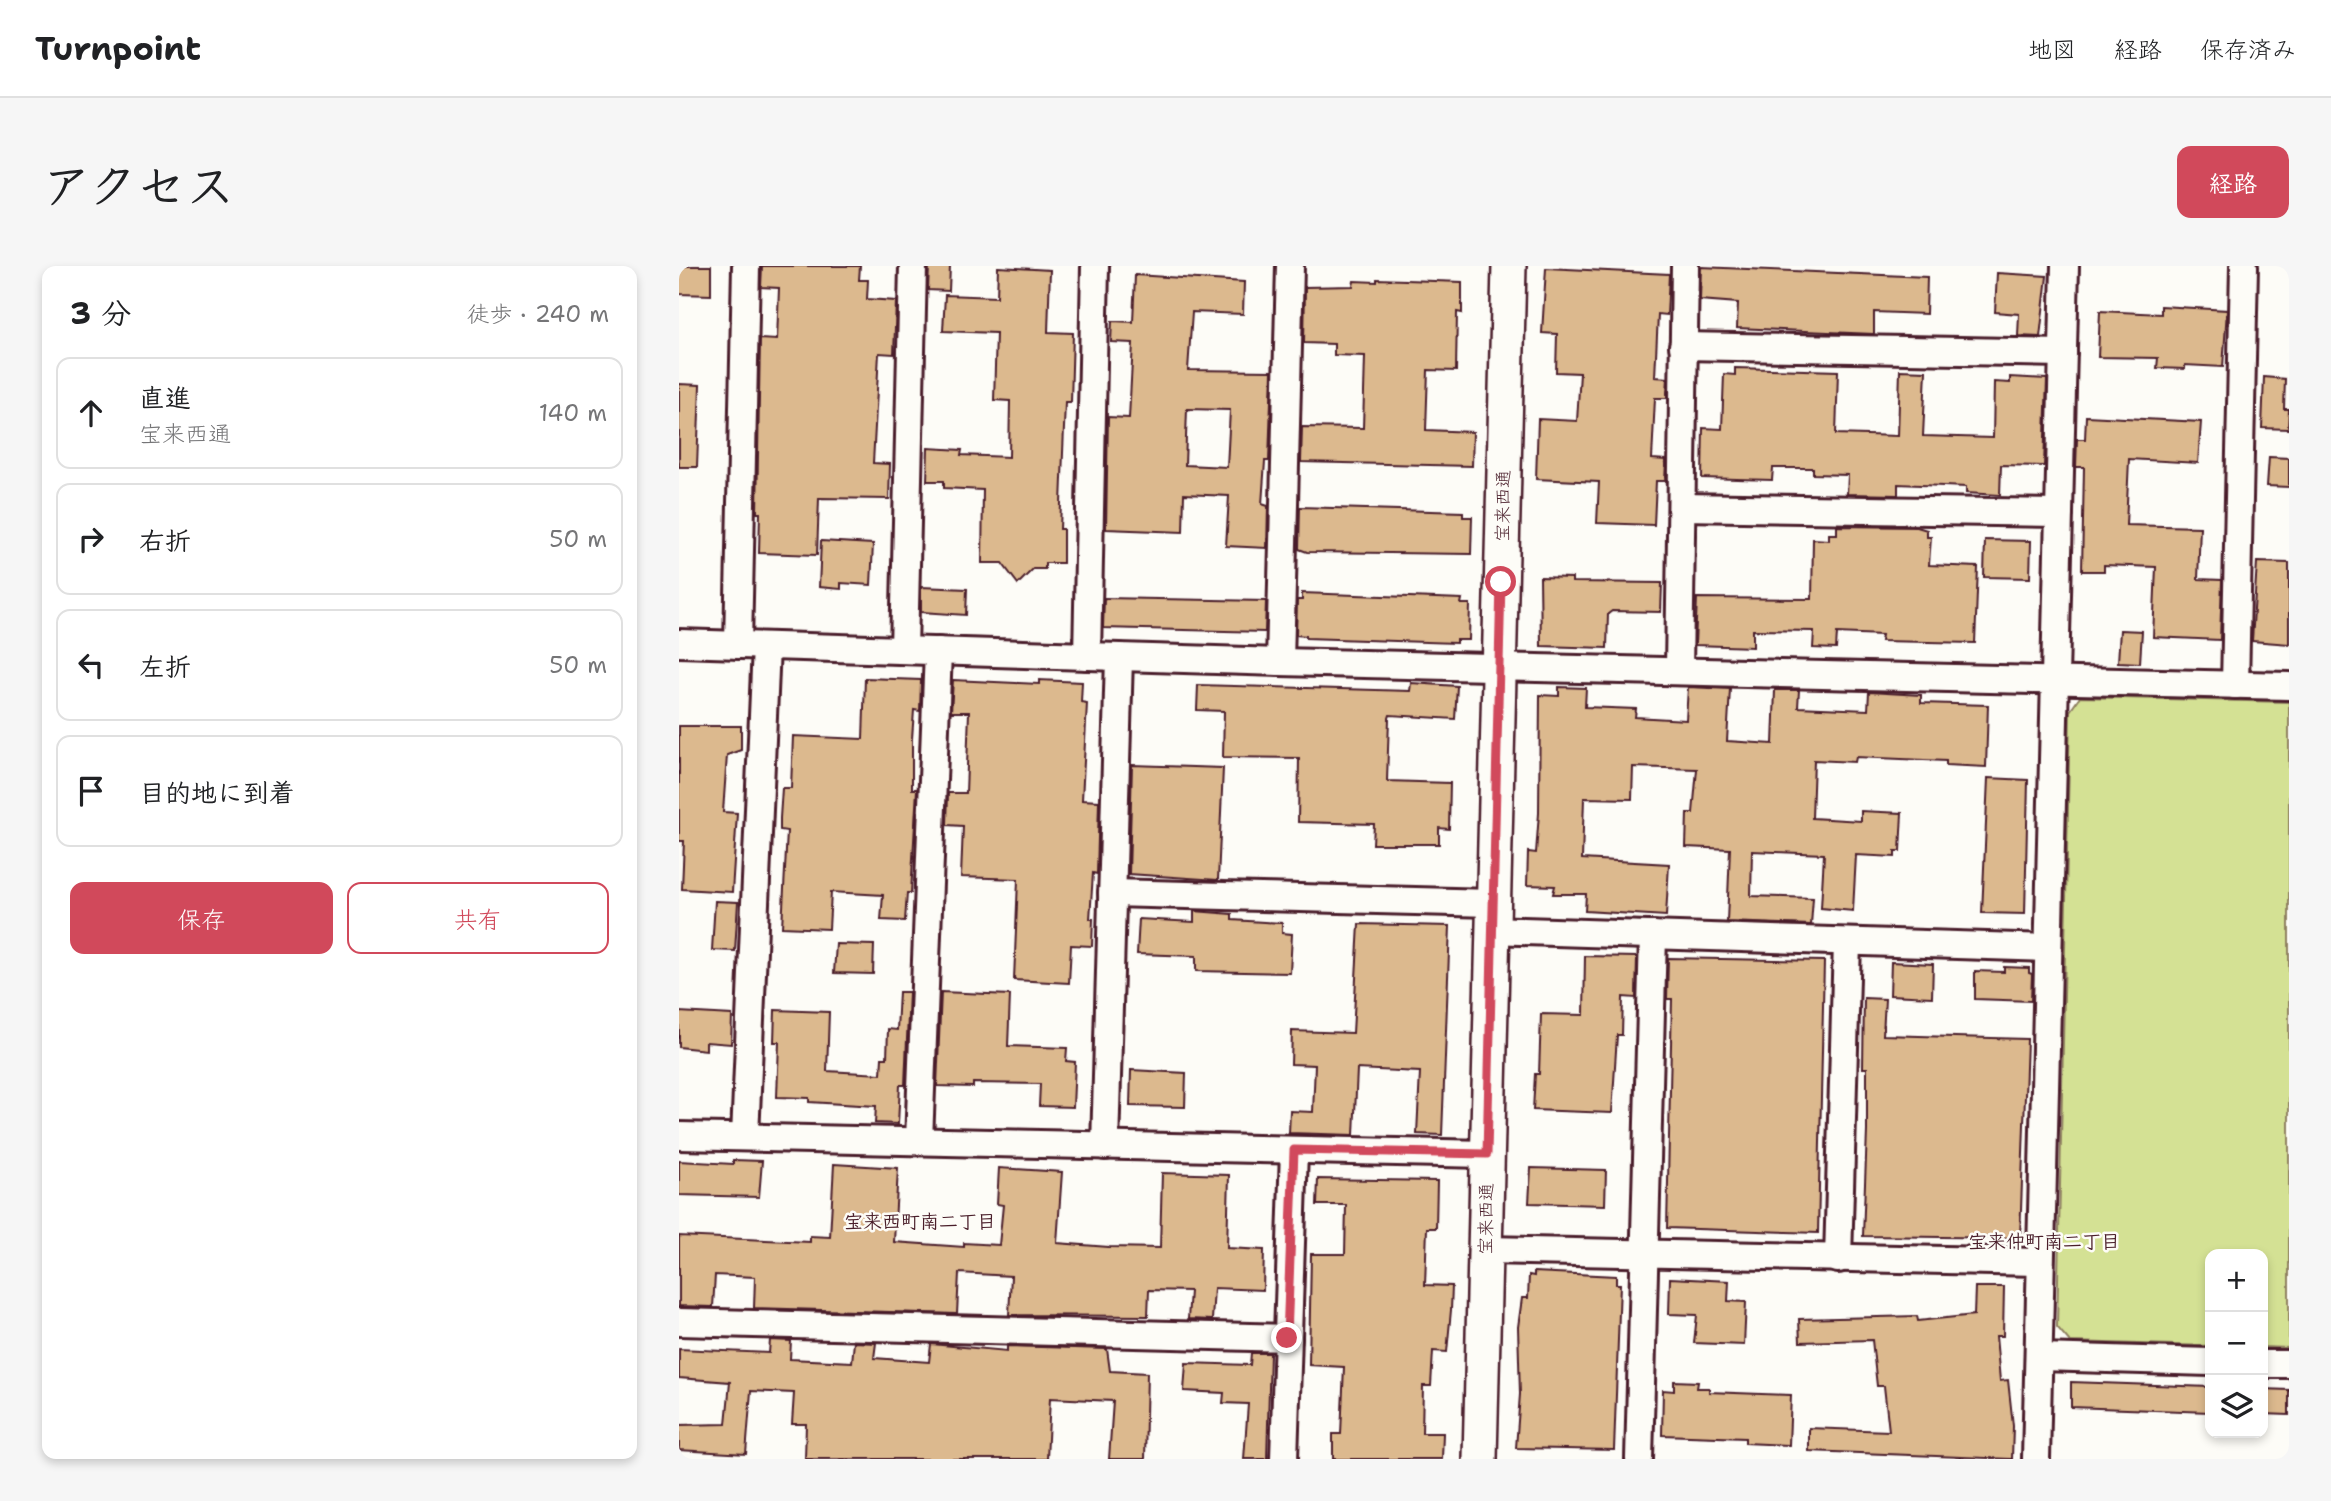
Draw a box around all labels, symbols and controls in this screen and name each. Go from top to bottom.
text: Turnpoint [35,26,201,71]
text: 地図 [2028,34,2076,66]
text: 経路 [2114,34,2162,66]
text: 保存済み [2200,34,2296,66]
button: 経路 [2177,146,2289,218]
text: アクセス [42,153,235,219]
text: 3 分 [70,293,131,334]
text: 徒歩 · 240 m [467,299,609,329]
text: 直進 [139,380,191,415]
icon: ahead [72,394,110,432]
text: 140 m [539,398,607,428]
text: 宝来西通 [139,419,231,449]
street label: 宝来西通 [1490,470,1516,542]
icon: right [72,520,110,558]
text: 右折 [139,523,191,558]
text: 50 m [549,524,607,554]
route start [1485,566,1516,597]
icon: left [72,646,110,684]
text: 左折 [139,649,191,684]
text: 50 m [549,650,607,680]
icon: arrive [72,772,110,810]
text: 目的地に到着 [139,775,295,810]
button: 保存 [70,882,333,954]
button: 共有 [347,882,609,954]
street label: 宝来西通 [1473,1183,1499,1255]
district label: 宝来西町南二丁目 [844,1209,996,1234]
district label: 宝来仲町南二丁目 [1968,1229,2120,1254]
map controls [2205,1249,2268,1438]
button: + [2205,1249,2268,1312]
button: − [2205,1312,2268,1375]
route end [1271,1322,1302,1353]
button: layers [2205,1375,2268,1438]

